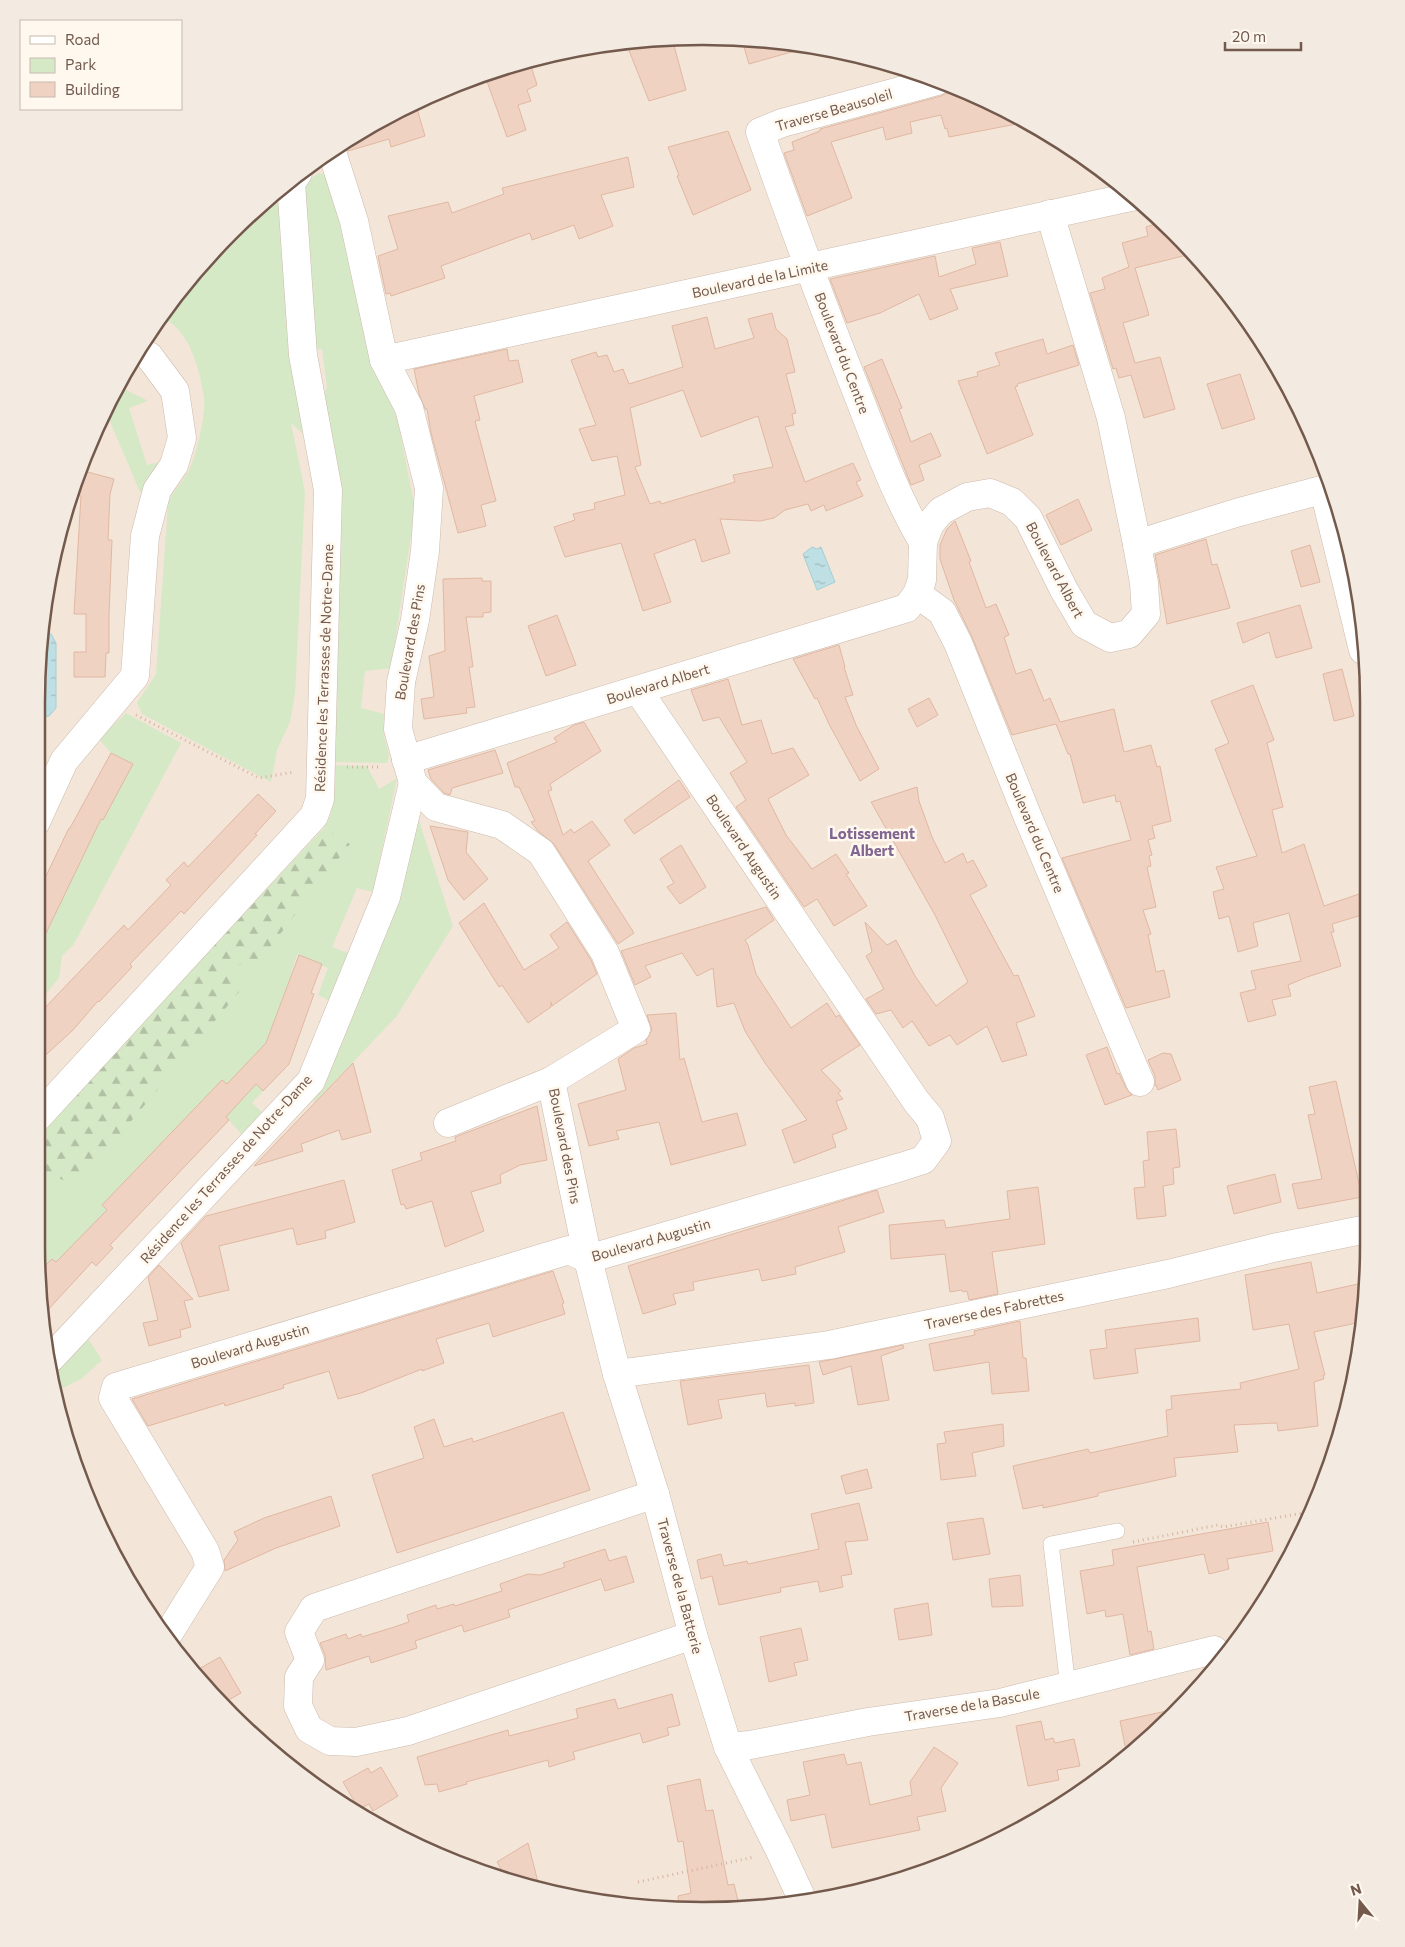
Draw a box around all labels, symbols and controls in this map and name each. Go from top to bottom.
legend [20,20,182,110]
scale bar [1225,20,1301,52]
text: 20 m [1232,27,1266,45]
text: Road [65,30,100,48]
text: Park [65,55,96,73]
text: Building [65,80,120,98]
street label: Traverse Beausoleil [773,85,894,134]
street label: Boulevard de la Limite [690,256,829,301]
street label: Boulevard du Centre [812,290,873,416]
street label: Boulevard Albert [1023,519,1088,621]
street label: Résidence les Terrasses de Notre-Dame [311,544,336,792]
street label: Boulevard des Pins [391,582,428,701]
street label: Boulevard Albert [604,660,712,707]
street label: Boulevard du Centre [1003,770,1068,895]
street label: Boulevard Augustin [703,791,786,902]
district label: Lotissement Albert [829,824,915,859]
street label: Résidence les Terrasses de Notre-Dame [136,1071,315,1267]
street label: Boulevard des Pins [546,1086,585,1205]
street label: Boulevard Augustin [589,1214,712,1265]
street label: Traverse des Fabrettes [923,1286,1065,1333]
street label: Boulevard Augustin [189,1319,311,1372]
street label: Traverse de la Batterie [654,1516,707,1656]
street label: Traverse de la Bascule [903,1684,1041,1725]
north arrow [1335,1877,1385,1927]
text: N [1348,1879,1363,1899]

